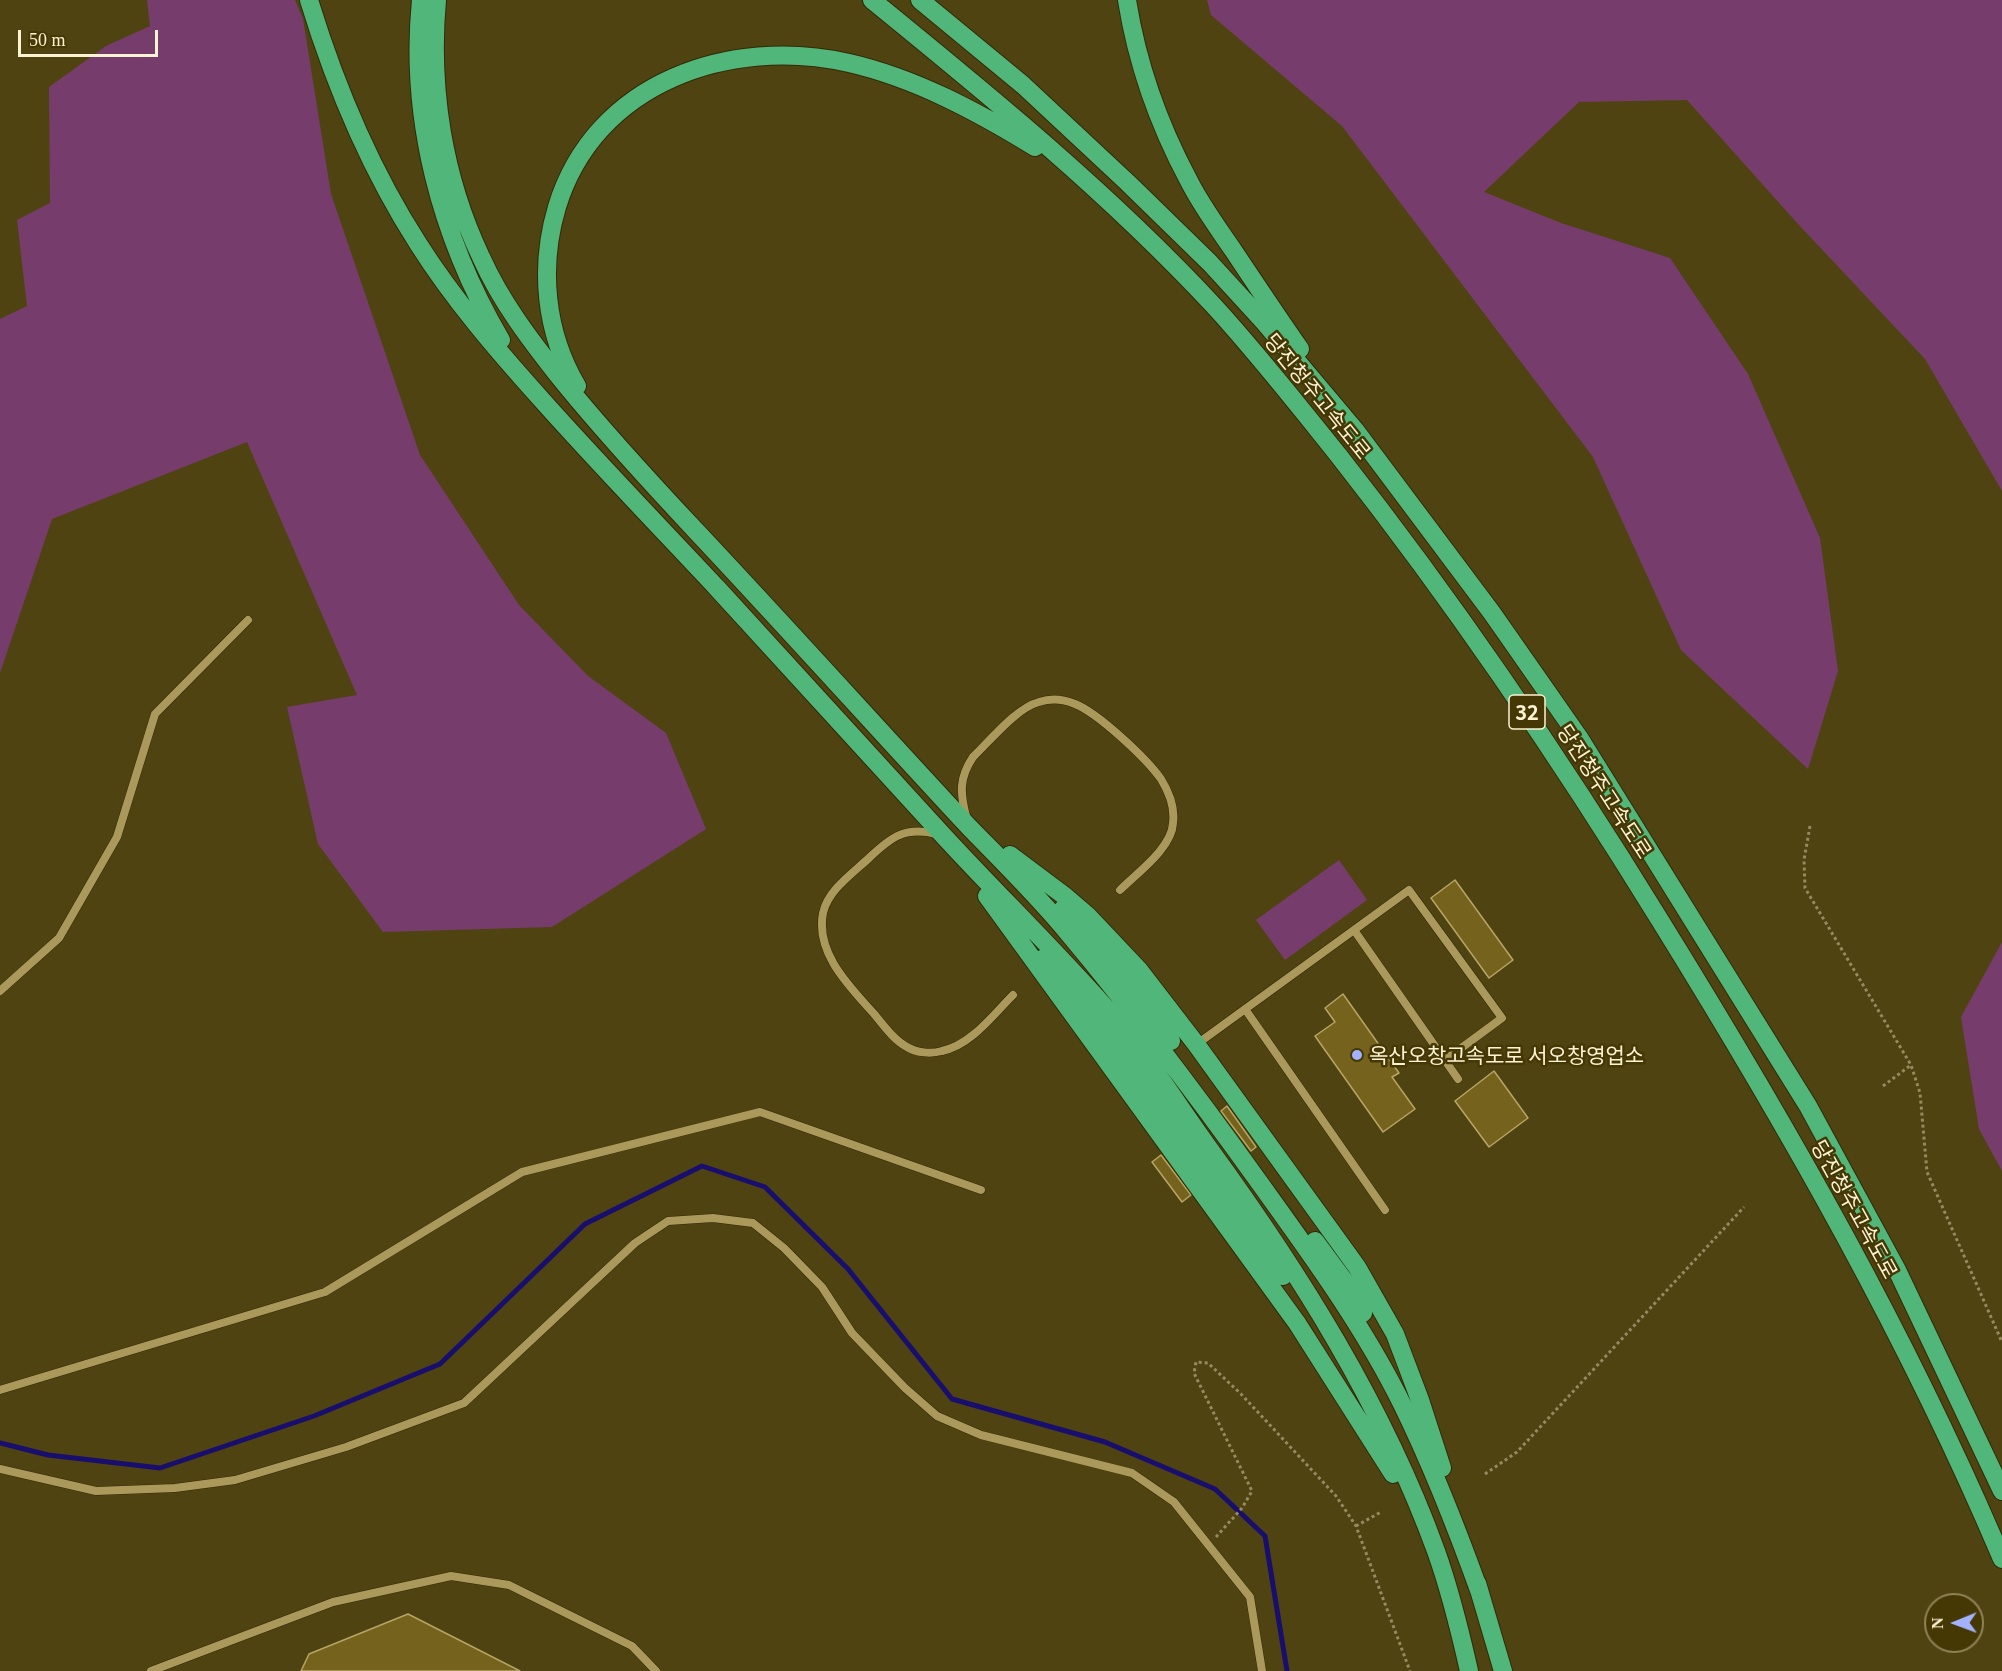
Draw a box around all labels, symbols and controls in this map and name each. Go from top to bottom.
scale bar [21,18,160,56]
text: 50 m [29,30,66,50]
street label: 당진청주고속도로 [1260,328,1376,464]
road number: 32 [1509,695,1545,729]
street label: 당진청주고속도로 [1552,719,1658,863]
place label: 옥산오창고속도로 서오창영업소 [1369,1042,1644,1068]
marker: 옥산오창고속도로 서오창영업소 [1350,1048,1364,1062]
street label: 당진청주고속도로 [1807,1135,1903,1283]
north arrow [1924,1593,1984,1653]
text: N [1929,1617,1946,1629]

